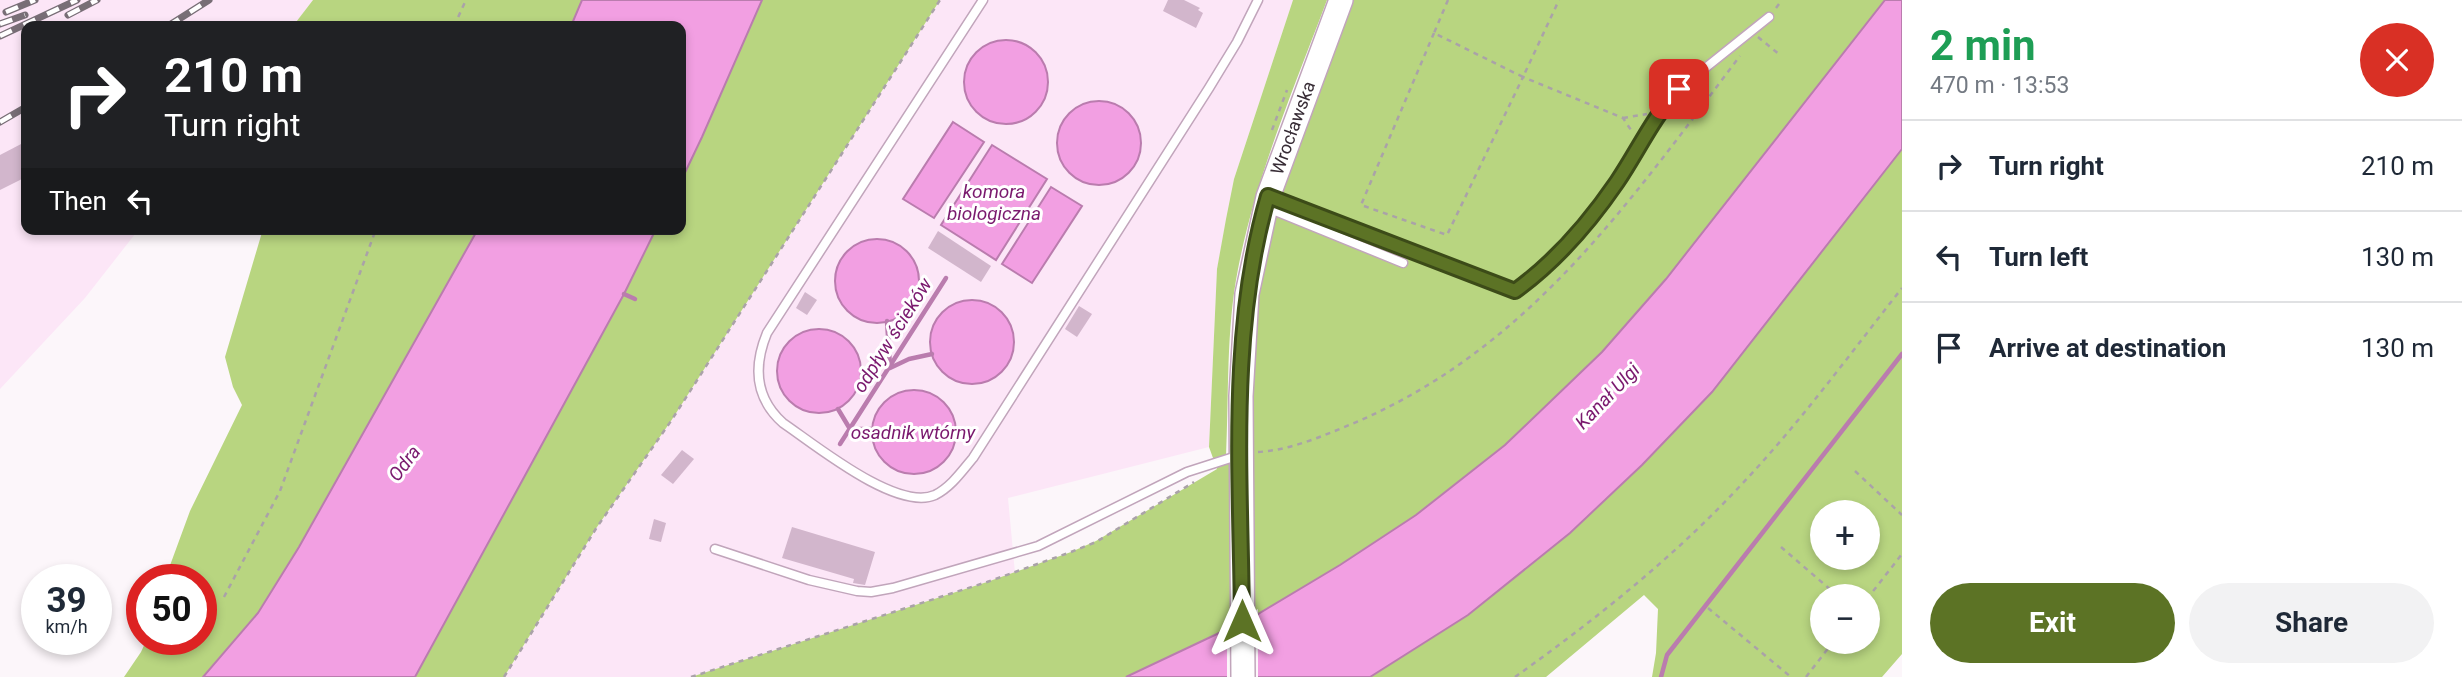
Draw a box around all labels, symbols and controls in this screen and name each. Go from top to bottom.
text: 2 min [1930,21,2036,70]
button: close [2360,23,2434,97]
text: 210 m [164,47,303,104]
icon: right [49,49,140,140]
pin [1649,59,1709,119]
icon: arrive [1660,70,1698,108]
text: 470 m · 13:53 [1930,72,2069,99]
street label: Wrocławska [1266,78,1319,177]
text: Turn right [164,106,300,144]
icon: right [1930,147,1968,185]
text: Turn right [1989,151,2104,181]
text: 210 m [2361,151,2434,181]
water label: komora biologiczna [947,180,1041,225]
icon: left [121,182,159,220]
text: Then [49,186,107,216]
icon: left [1930,238,1968,276]
text: Turn left [1989,242,2088,272]
text: 130 m [2361,242,2434,272]
water label: odpływ ścieków [848,273,937,397]
icon: arrive [1930,329,1968,367]
text: Arrive at destination [1989,333,2226,363]
text: 130 m [2361,333,2434,363]
water label: Kanał Ulgi [1570,358,1645,434]
water label: osadnik wtórny [851,421,977,444]
water label: Odra [383,441,425,486]
map controls [1810,500,1880,654]
button: + [1810,500,1880,570]
speed limit sign: 50 [126,564,217,655]
text: 39 [46,580,87,621]
button: Exit [1930,583,2175,663]
button: Share [2189,583,2434,663]
position arrow [1205,584,1279,658]
button: − [1810,584,1880,654]
text: km/h [45,616,88,637]

